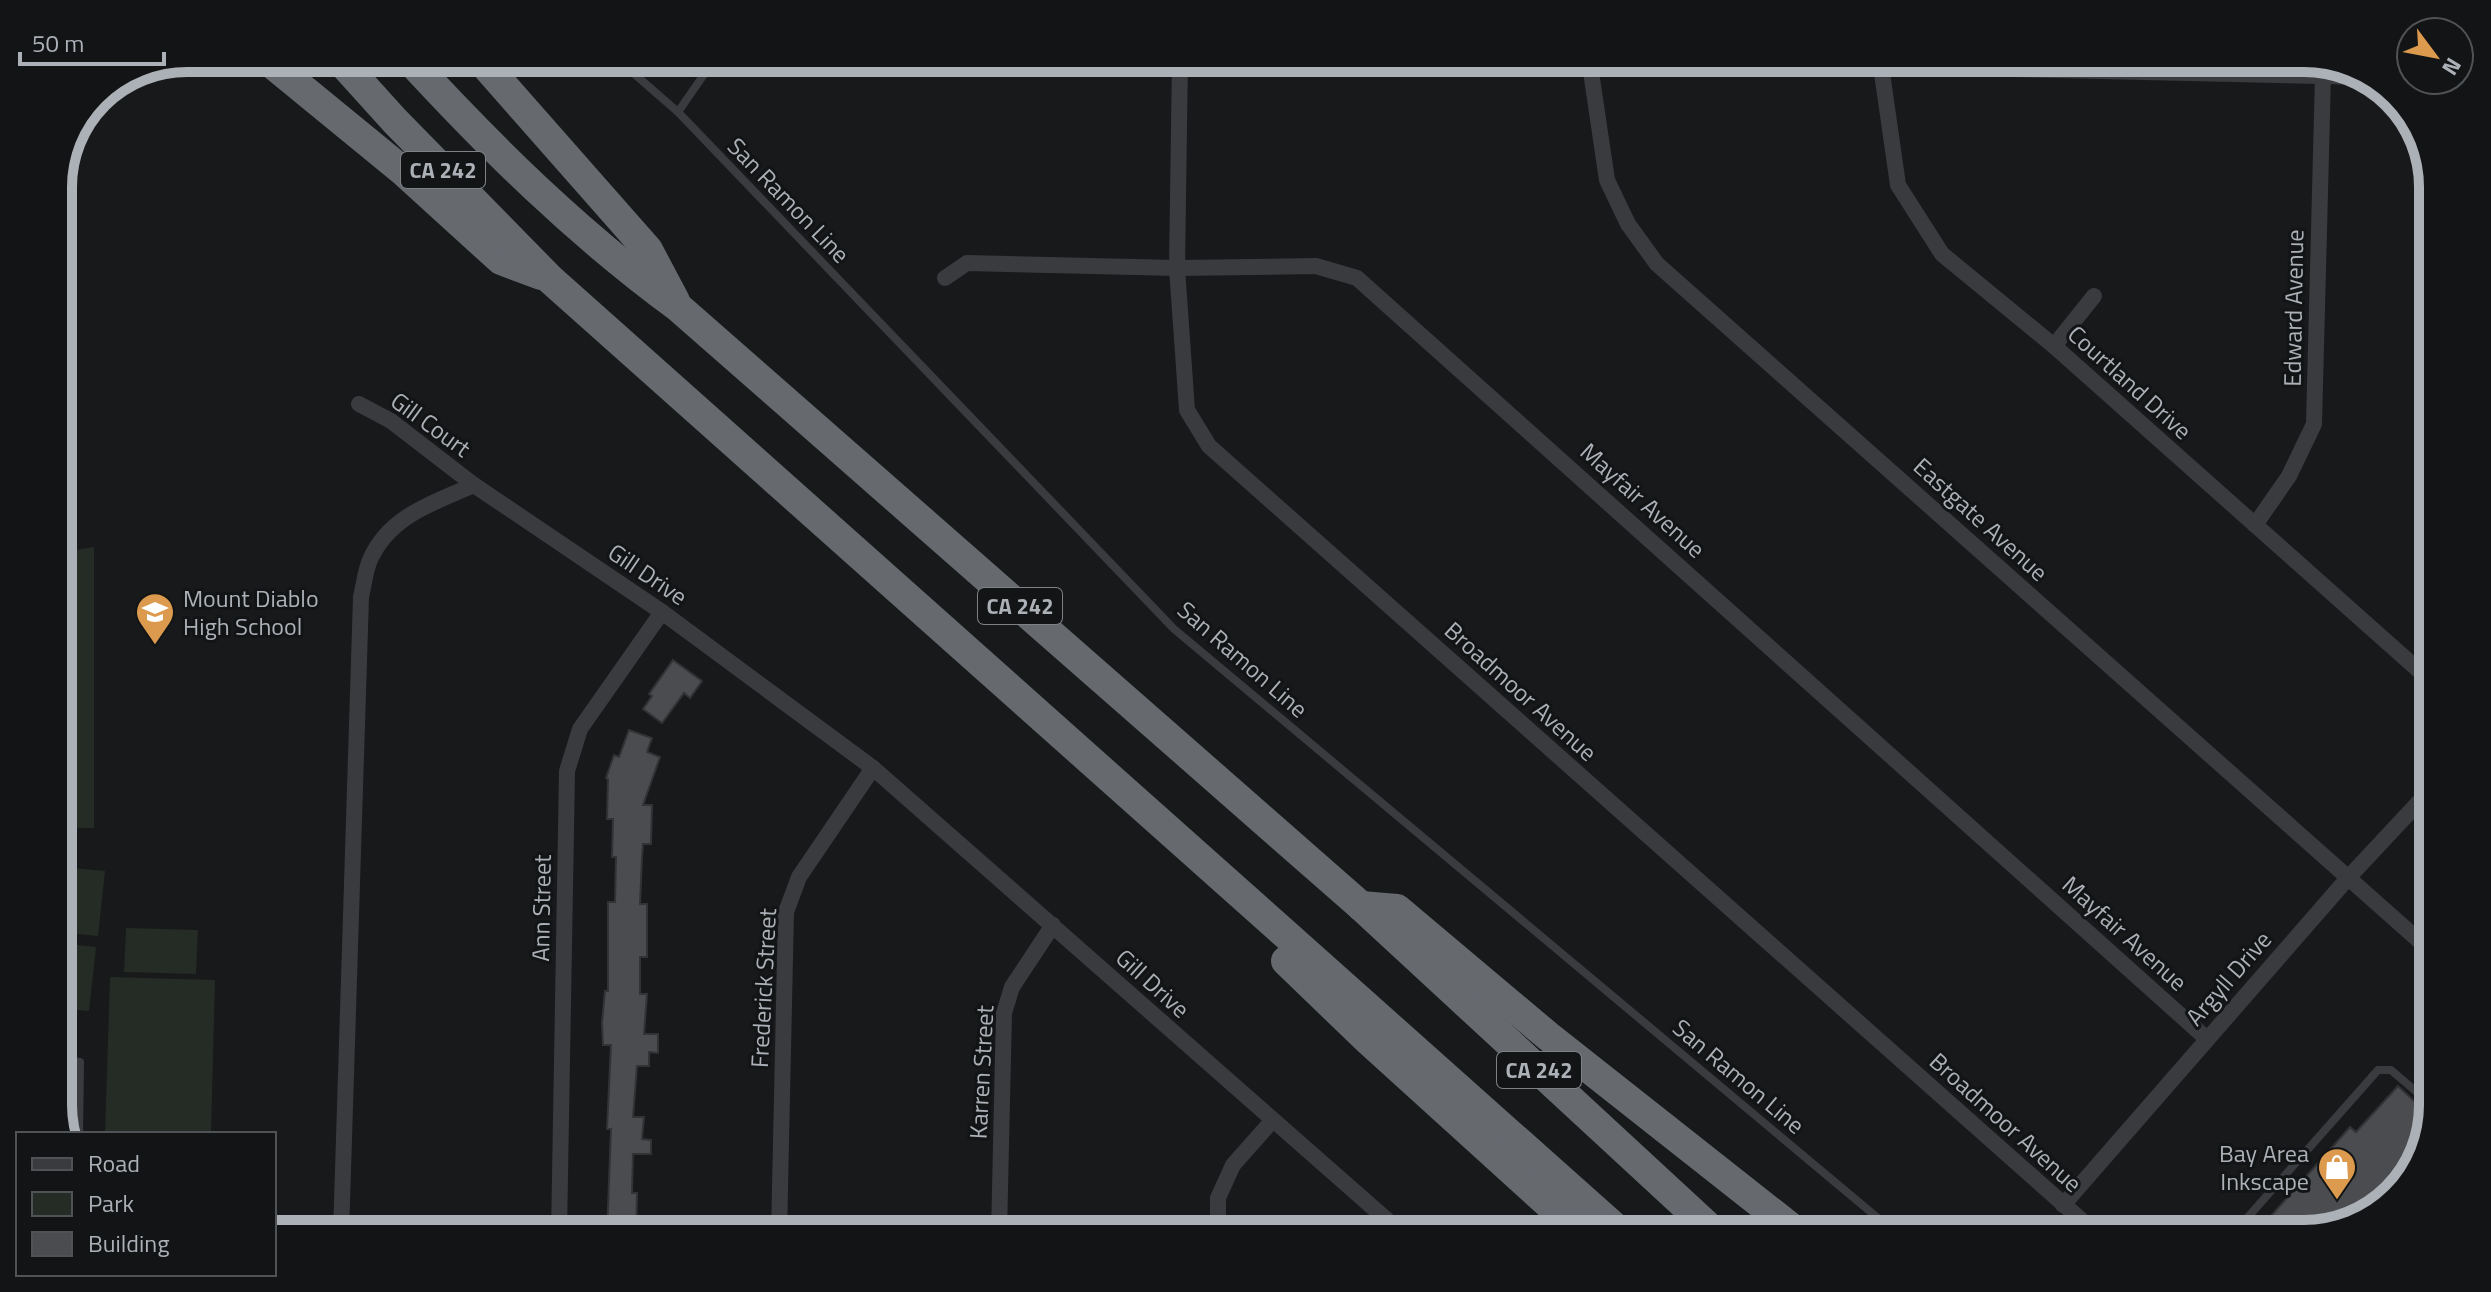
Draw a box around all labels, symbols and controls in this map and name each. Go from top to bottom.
scale bar [20,16,164,66]
north arrow [2395,16,2475,96]
text: 50 m [32,25,84,61]
text: N [2434,51,2470,82]
street label: San Ramon Line [720,129,858,271]
road number: CA 242 [401,152,485,188]
street label: Edward Avenue [2274,229,2312,387]
street label: Courtland Drive [2060,316,2200,448]
street label: Gill Court [383,383,479,466]
street label: Mayfair Avenue [1572,434,1714,566]
street label: Eastgate Avenue [1906,449,2056,589]
street label: Gill Drive [601,534,695,614]
place label: Mount Diablo High School [183,580,319,644]
road number: CA 242 [978,588,1062,624]
school or university icon: Mount Diablo High School [134,591,176,646]
street label: San Ramon Line [1170,592,1316,726]
street label: Broadmoor Avenue [1437,613,1605,769]
street label: Ann Street [522,854,560,962]
street label: Mayfair Avenue [2054,867,2196,999]
street label: Frederick Street [741,907,785,1069]
street label: Argyll Drive [2177,923,2279,1033]
street label: Gill Drive [1108,940,1198,1026]
street label: Karren Street [960,1003,1003,1140]
street label: San Ramon Line [1665,1010,1813,1142]
street label: Broadmoor Avenue [1922,1044,2090,1200]
road number: CA 242 [1497,1052,1581,1088]
legend [16,1132,276,1276]
place label: Bay Area Inkscape [2219,1135,2309,1199]
text: Road [88,1145,140,1181]
shop icon: Bay Area Inkscape [2316,1146,2358,1201]
text: Park [88,1185,134,1221]
text: Building [88,1225,170,1261]

